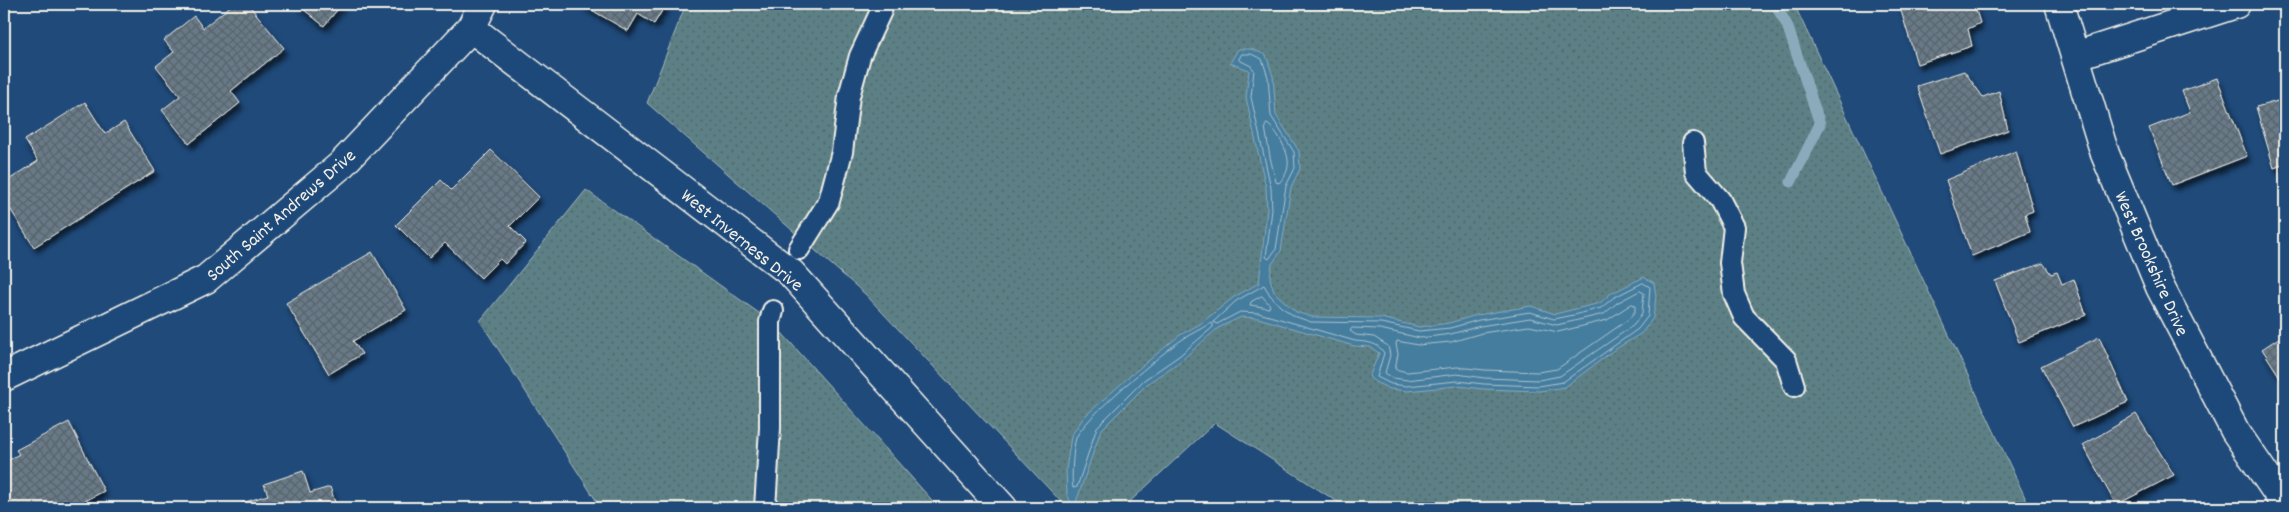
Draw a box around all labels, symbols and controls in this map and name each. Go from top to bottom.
street label: South Saint Andrews Drive [201,144,363,289]
street label: West Inverness Drive [674,184,808,300]
street label: West Brookshire Drive [2106,188,2194,341]

